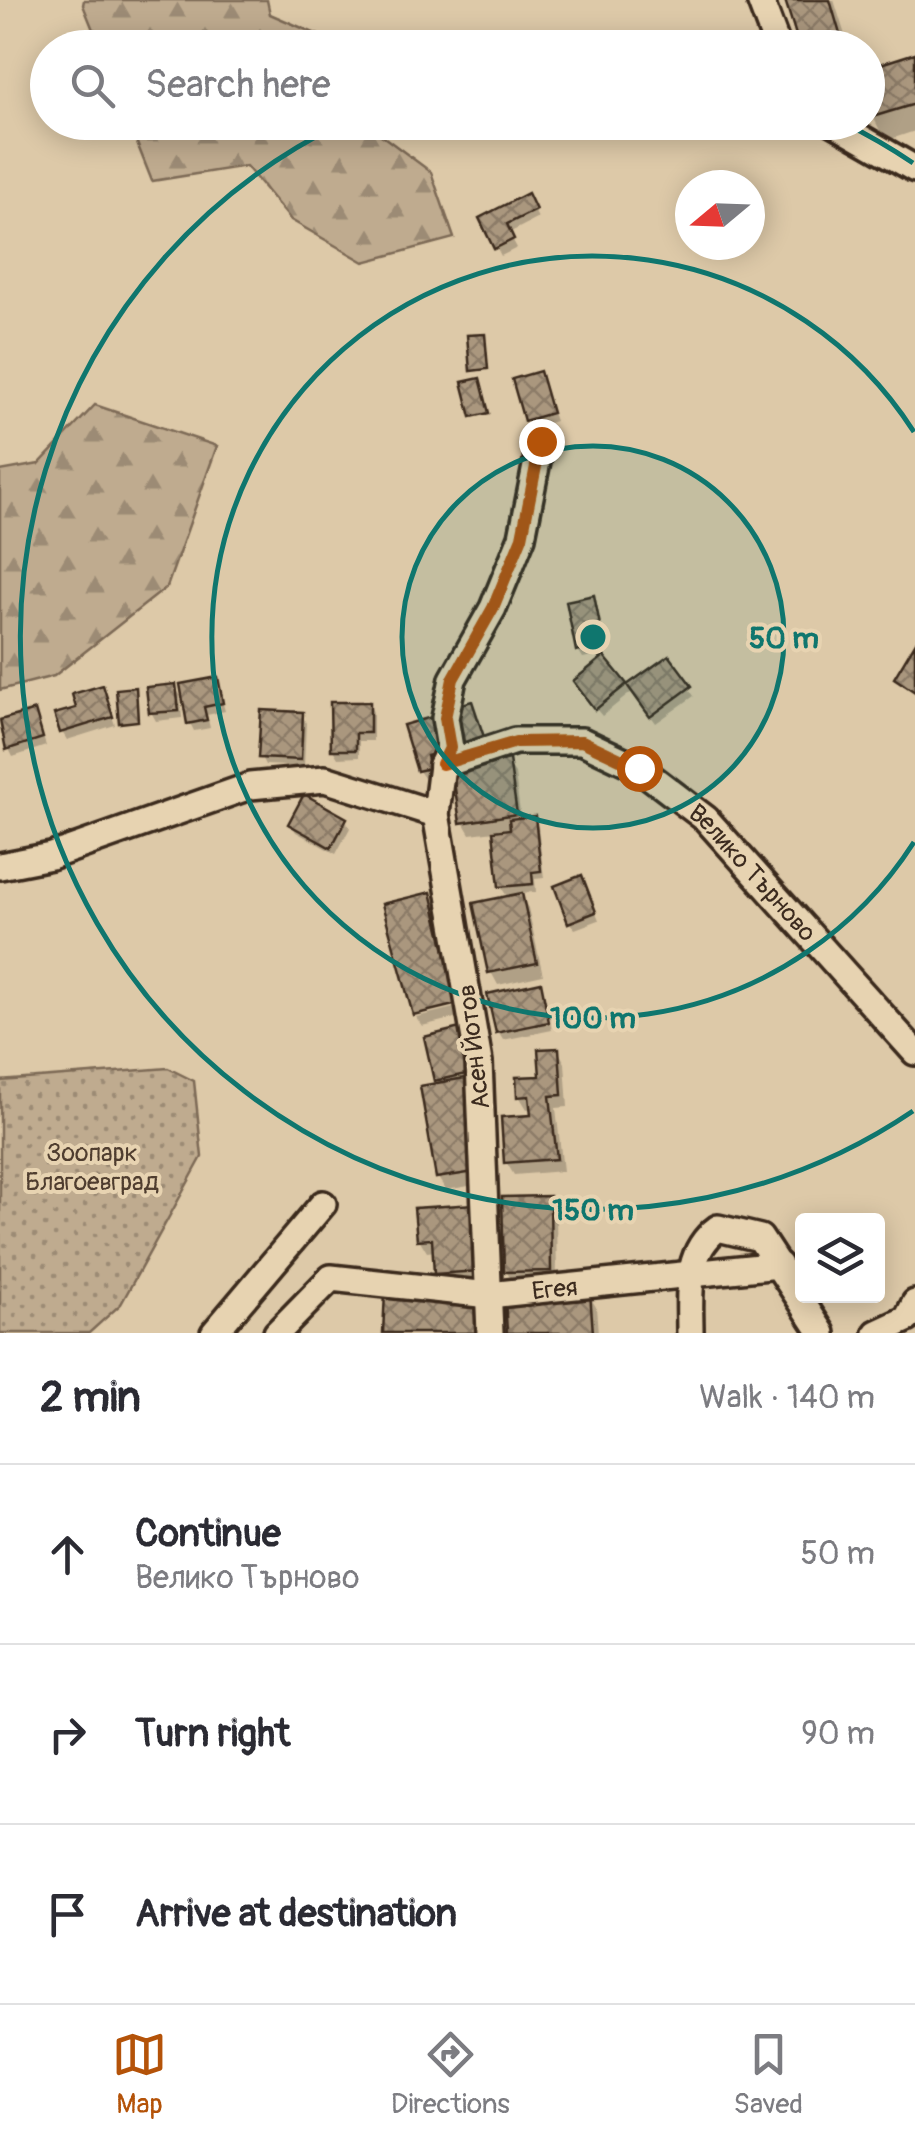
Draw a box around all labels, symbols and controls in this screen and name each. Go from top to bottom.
search box [30,30,885,140]
icon: search [65,58,120,113]
text: Search here [145,61,331,109]
north arrow [675,170,765,260]
route end [519,419,565,465]
centre of rings [575,619,611,655]
text: 50 m [749,620,819,657]
route start [617,746,663,792]
street label: Велико Търново [682,798,822,948]
street label: Асен Йотов [451,982,498,1111]
text: 100 m [550,1000,636,1037]
park label: Зоопарк Благоевград [25,1138,159,1198]
text: 150 m [552,1192,634,1229]
map controls [795,1213,885,1303]
button: layers [795,1213,885,1303]
street label: Егея [531,1272,579,1307]
text: 2 min [40,1372,141,1424]
text: Walk · 140 m [699,1378,875,1418]
text: Continue [135,1510,281,1558]
icon: ahead [40,1527,95,1582]
text: 50 m [800,1534,875,1574]
text: Велико Търново [135,1558,359,1598]
icon: right [40,1707,95,1762]
text: Turn right [135,1710,290,1758]
text: 90 m [801,1714,875,1754]
icon: arrive [40,1887,95,1942]
text: Arrive at destination [135,1890,457,1938]
tab: Map [112,2027,167,2122]
tab: Directions [391,2027,510,2122]
tab: Saved [734,2027,803,2122]

